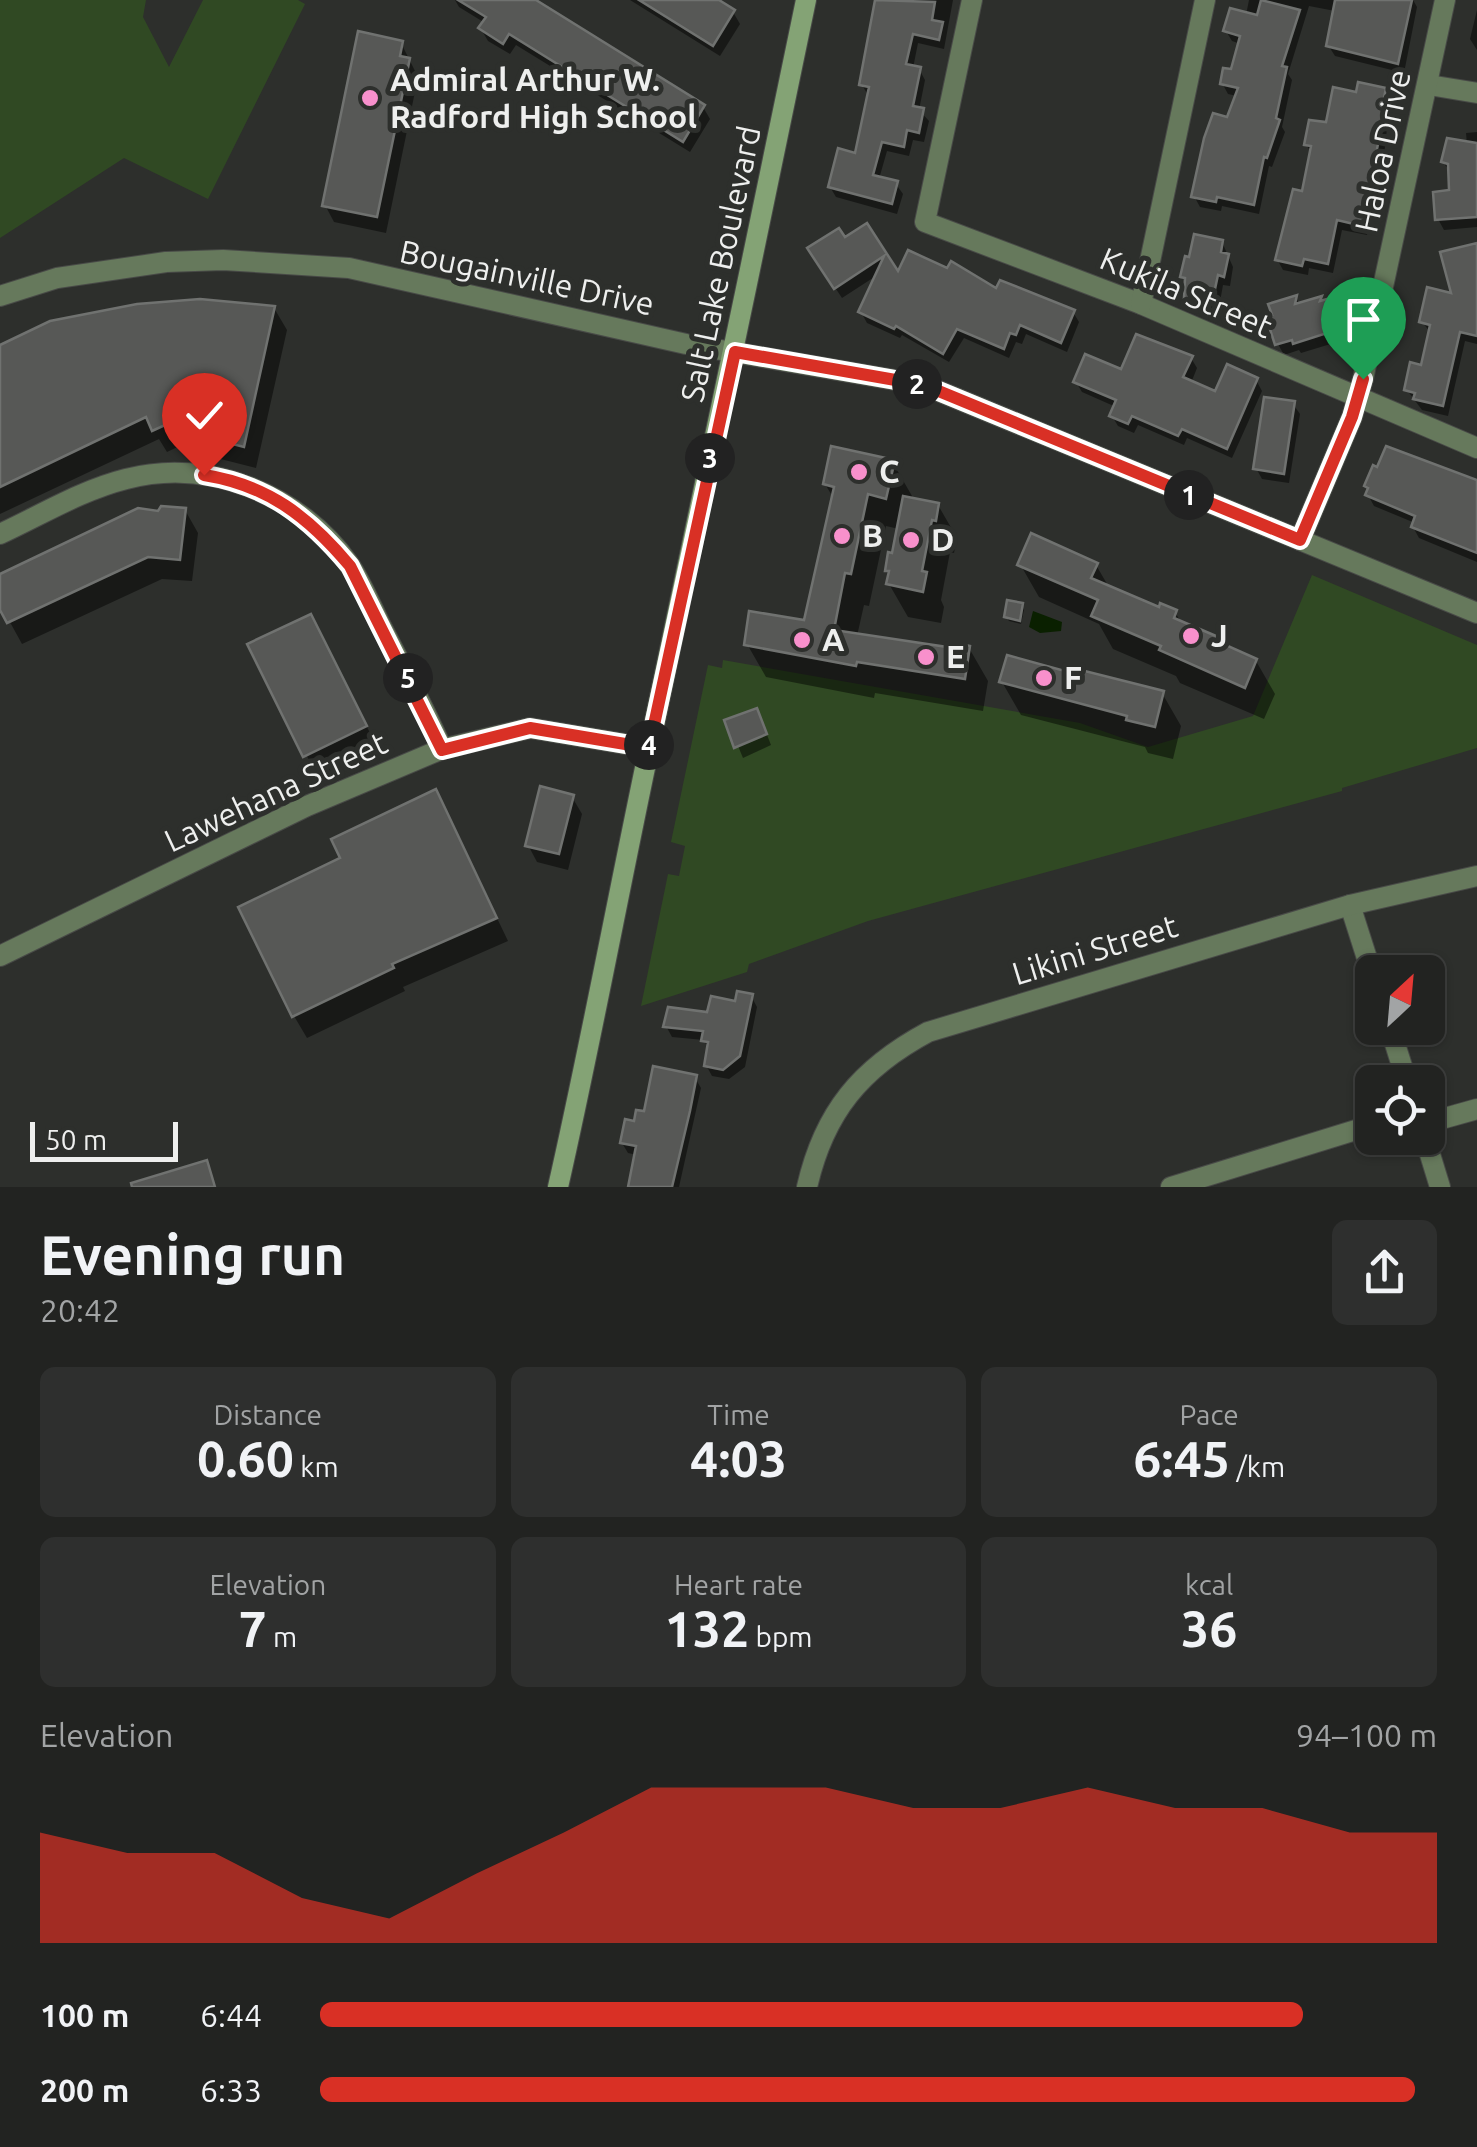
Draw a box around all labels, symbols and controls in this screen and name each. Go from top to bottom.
place label: Admiral Arthur W. Radford High School [390,61,697,134]
street label: Haloa Drive [1347,66,1417,235]
marker: Admiral Arthur W. Radford High School [359,87,381,109]
street label: Salt Lake Boulevard [673,123,767,405]
street label: Bougainville Drive [397,232,658,322]
street label: Kukila Street [1095,240,1278,345]
pin [1321,277,1406,380]
icon: arrive [1336,292,1391,347]
pin: 2 [892,359,942,409]
text: 2 [909,368,925,399]
pin [162,373,247,476]
icon: check [177,388,232,443]
pin: 3 [685,433,735,483]
text: 3 [702,442,718,473]
place label: C [879,453,899,489]
marker: C [848,461,870,483]
pin: 1 [1164,470,1214,520]
text: 1 [1181,479,1197,510]
place label: B [862,517,883,553]
place label: D [931,521,954,557]
marker: B [831,525,853,547]
marker: D [900,529,922,551]
place label: J [1211,617,1228,653]
place label: A [822,621,845,657]
marker: J [1180,625,1202,647]
marker: A [791,629,813,651]
place label: E [946,638,965,674]
marker: E [915,646,937,668]
pin: 5 [383,653,433,703]
place label: F [1064,659,1082,695]
text: 5 [400,662,416,693]
marker: F [1033,667,1055,689]
pin: 4 [624,720,674,770]
street label: Lawehana Street [159,724,393,858]
text: 4 [641,729,657,760]
street label: Likini Street [1008,907,1182,991]
north arrow [1355,955,1445,1045]
map controls [1355,955,1445,1155]
button: locate [1355,1065,1445,1155]
scale bar [30,1117,178,1162]
text: 50 m [45,1124,107,1155]
button: share [1332,1220,1437,1325]
text: Evening run [40,1224,345,1285]
text: 20:42 [40,1292,120,1328]
text: Distance [214,1399,322,1430]
text: Time [707,1399,770,1430]
text: Pace [1180,1399,1239,1430]
text: 0.60 [197,1430,294,1486]
text: 4:03 [690,1430,787,1486]
text: 6:45 [1133,1430,1230,1486]
text: km [294,1451,339,1482]
text: /km [1230,1451,1285,1482]
text: Elevation [209,1569,326,1600]
text: Heart rate [674,1569,803,1600]
text: kcal [1185,1569,1233,1600]
text: 7 [238,1600,267,1656]
text: 132 [665,1600,749,1656]
text: 36 [1181,1600,1237,1656]
text: m [267,1621,297,1652]
text: bpm [749,1621,812,1652]
text: Elevation [40,1717,173,1753]
text: 94–100 m [1296,1717,1437,1753]
text: 100 m [40,1997,129,2033]
text: 6:44 [200,1997,262,2033]
text: 200 m [40,2072,129,2108]
text: 6:33 [200,2072,262,2108]

